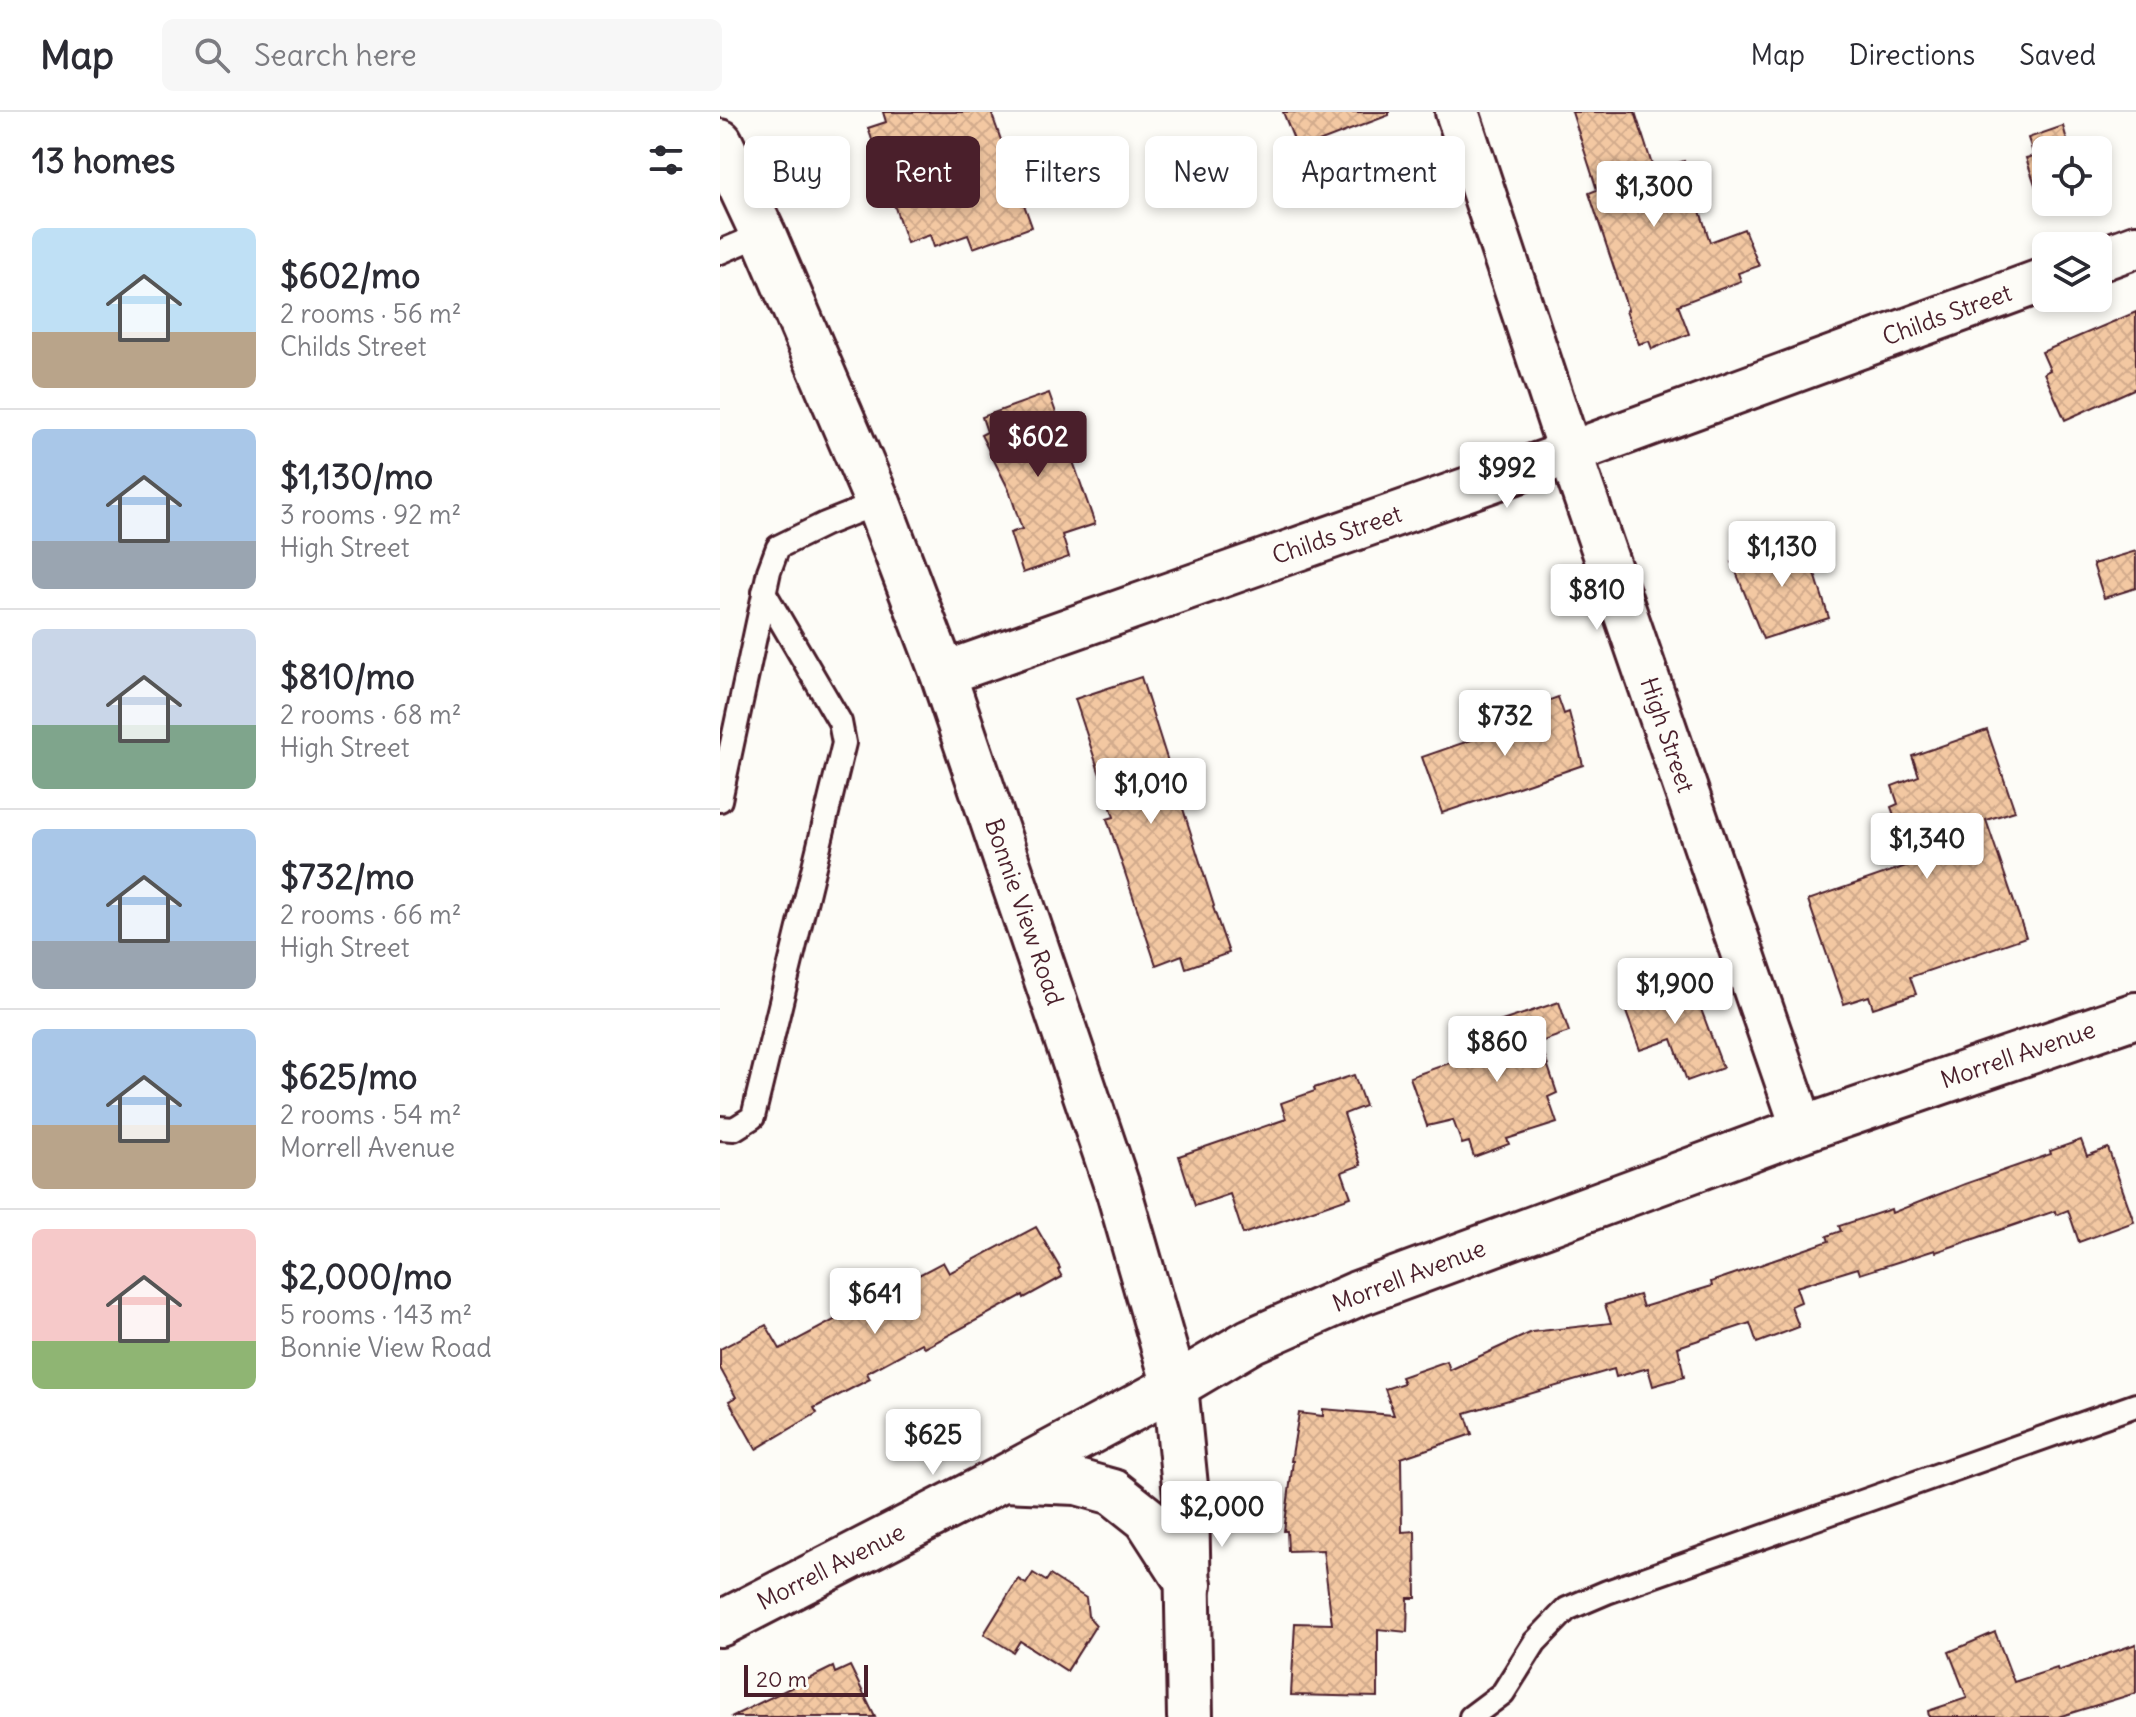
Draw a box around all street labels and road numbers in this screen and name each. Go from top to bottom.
street label: Childs Street [1878,277,2015,351]
street label: Childs Street [1268,498,1405,570]
street label: High Street [1634,673,1702,796]
street label: Bonnie View Road [979,815,1071,1009]
street label: Morrell Avenue [1936,1014,2099,1095]
street label: Morrell Avenue [1328,1232,1489,1318]
street label: Morrell Avenue [752,1516,909,1616]

